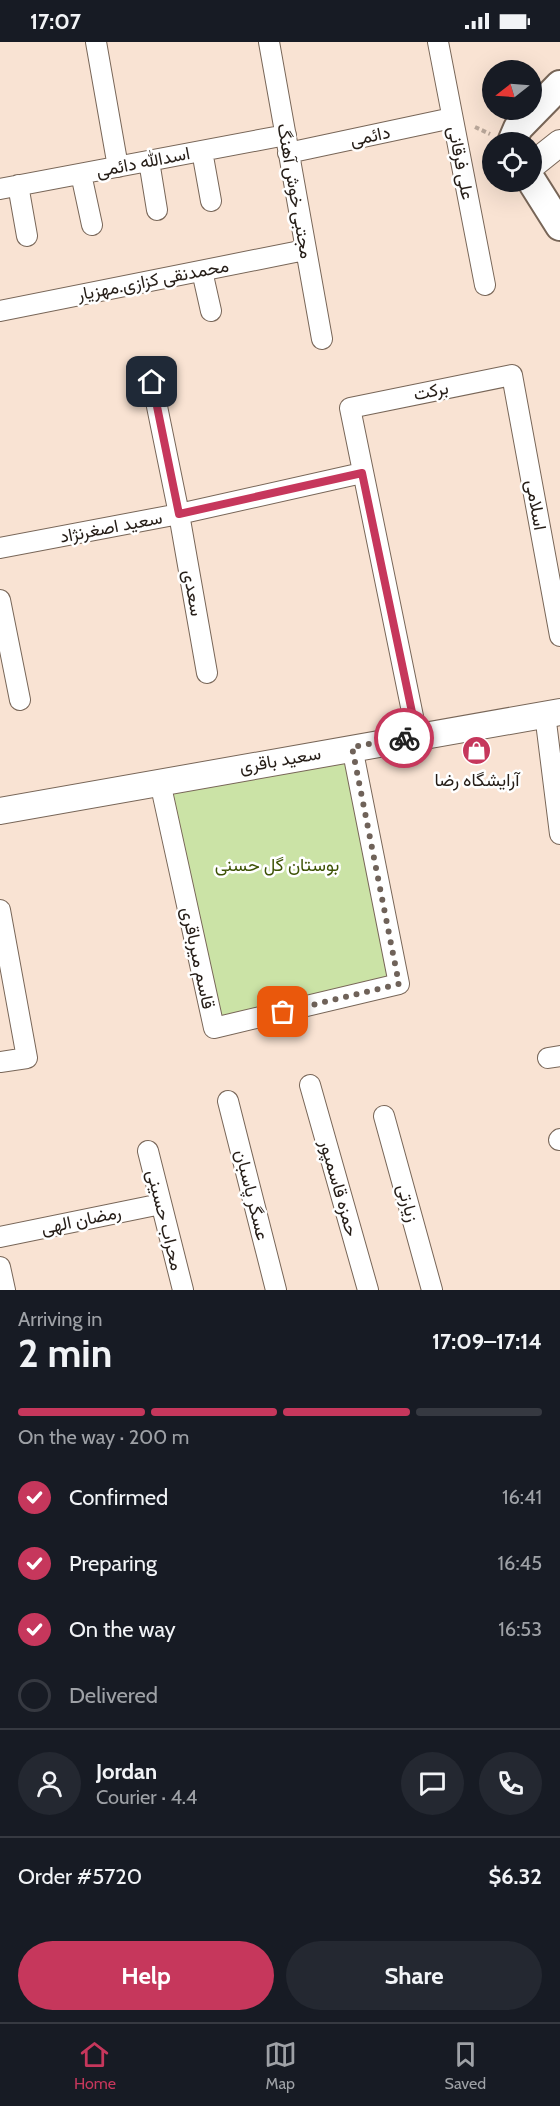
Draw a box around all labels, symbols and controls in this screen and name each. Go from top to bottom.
text: 17:07 [30,8,81,35]
north arrow [482,60,542,120]
map controls [482,60,542,192]
street label: دائمی [348,121,392,151]
street label: مجتبی خوش آهنگ [272,122,318,260]
street label: علی فرقانی [443,124,479,202]
button: locate [482,132,542,192]
street label: اسدالله دائمی [94,142,192,182]
street label: محمدنقی کزازی.مهزیار [74,255,231,306]
pin [126,356,177,407]
icon: home [135,365,168,398]
street label: برکت [411,377,451,405]
street label: اسلامی [521,478,551,532]
street label: سعید اصغرنژاد [58,506,164,548]
street label: سعدی [178,568,208,618]
courier [374,708,434,768]
icon: bike [388,722,421,755]
shop icon: آرایشگاه رضا [461,735,493,767]
street label: سعید باقری [237,742,323,778]
place label: آرایشگاه رضا [435,769,521,791]
park label: بوستان گل حسنی [215,854,339,876]
street label: قاسم میرباقری [175,905,220,1011]
pin [257,986,308,1037]
icon: bag [266,995,299,1028]
street label: حمزه قاسمپور [313,1136,363,1239]
street label: عسگر پاسبان [229,1147,274,1243]
street label: محراب حسینی [142,1167,188,1273]
street label: زیارتی [392,1181,424,1225]
street label: رمضان الهی [39,1201,123,1239]
text: Arriving in [18,1307,102,1331]
text: 17:09–17:14 [432,1328,542,1355]
text: 2 min [18,1329,112,1377]
text: On the way · 200 m [18,1425,189,1449]
icon: check [18,1481,51,1514]
text: Confirmed [69,1484,168,1511]
text: 16:41 [502,1485,542,1509]
icon: check [18,1547,51,1580]
text: Preparing [69,1550,157,1577]
text: 16:45 [498,1551,542,1575]
icon: check [18,1613,51,1646]
text: On the way [69,1616,176,1643]
text: 16:53 [498,1617,542,1641]
text: Delivered [69,1682,158,1709]
button: person [18,1752,81,1815]
button: chat [401,1752,464,1815]
button: phone [479,1752,542,1815]
text: Jordan [96,1758,157,1785]
text: Courier · 4.4 [96,1785,197,1809]
text: Order #5720 [18,1863,142,1890]
text: $6.32 [488,1863,542,1890]
button: Help [18,1941,274,2010]
button: Share [286,1941,542,2010]
tab: Home [74,2038,116,2093]
tab: Map [264,2038,297,2093]
tab: Saved [445,2038,486,2093]

